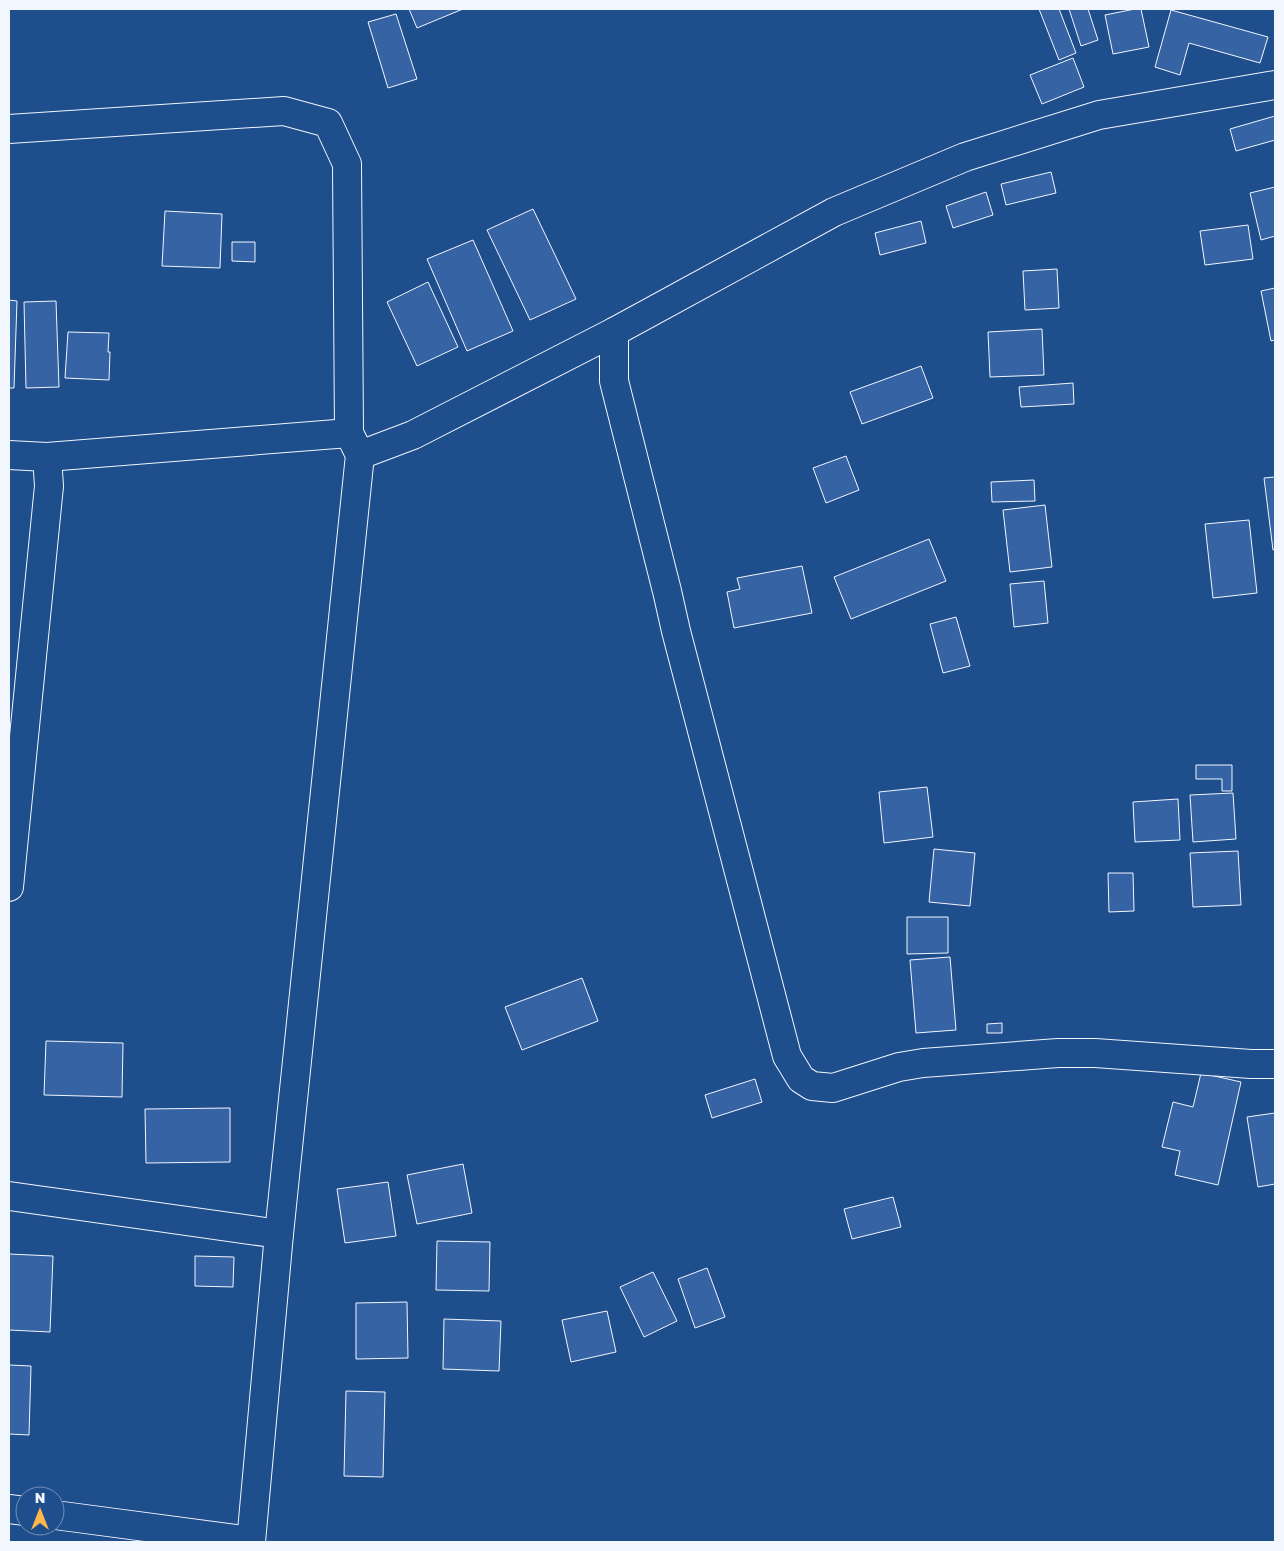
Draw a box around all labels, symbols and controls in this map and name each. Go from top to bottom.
north arrow [15,1486,65,1536]
text: N [35,1489,45,1506]

